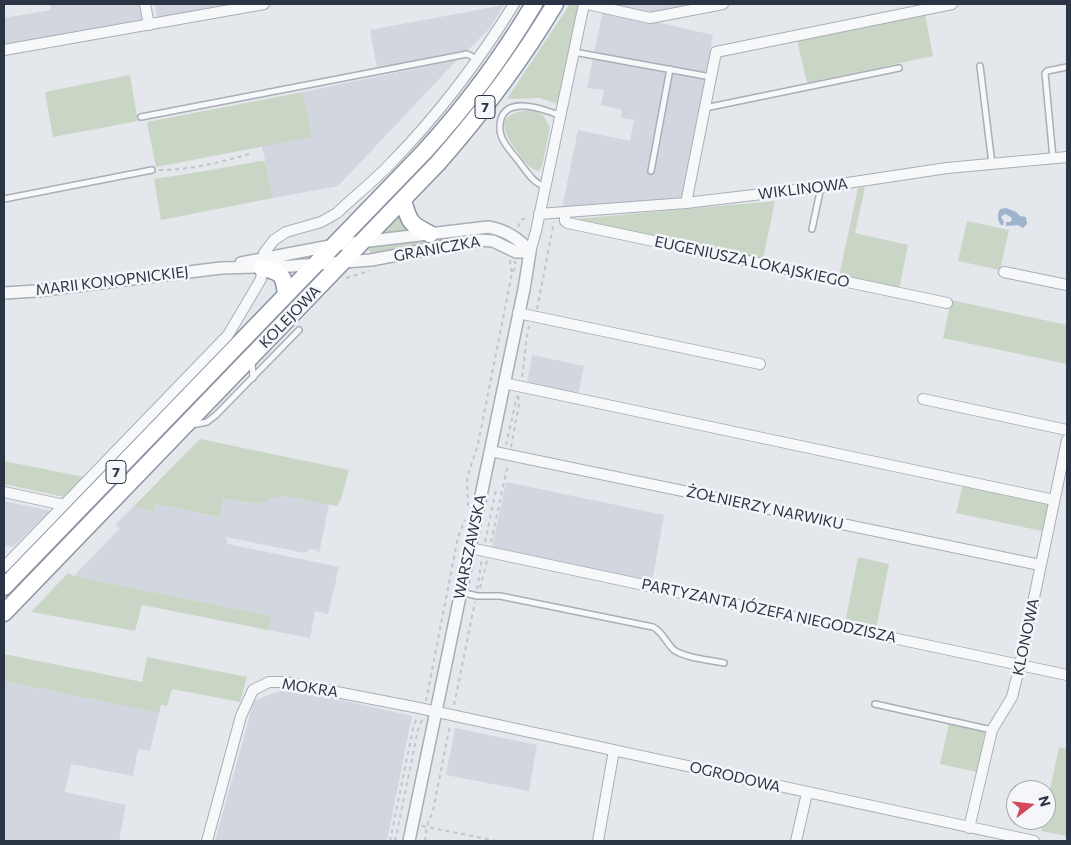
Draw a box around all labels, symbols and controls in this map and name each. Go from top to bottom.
road number: 7 [475,95,495,118]
street label: WIKLINOWA [757,175,849,203]
street label: GRANICZKA [392,233,482,265]
street label: EUGENIUSZA LOKAJSKIEGO [653,233,851,291]
street label: MARII KONOPNICKIEJ [34,263,190,299]
street label: KOLEJOWA [256,282,324,352]
road number: 7 [106,461,126,484]
street label: ŻOŁNIERZY NARWIKU [685,483,845,533]
street label: WARSZAWSKA [450,493,490,601]
street label: PARTYZANTA JÓZEFA NIEGODZISZA [640,575,898,647]
street label: KLONOWA [1009,597,1043,677]
street label: MOKRA [281,675,339,701]
street label: OGRODOWA [688,758,782,796]
north arrow [1006,780,1056,830]
text: N [1035,794,1055,808]

